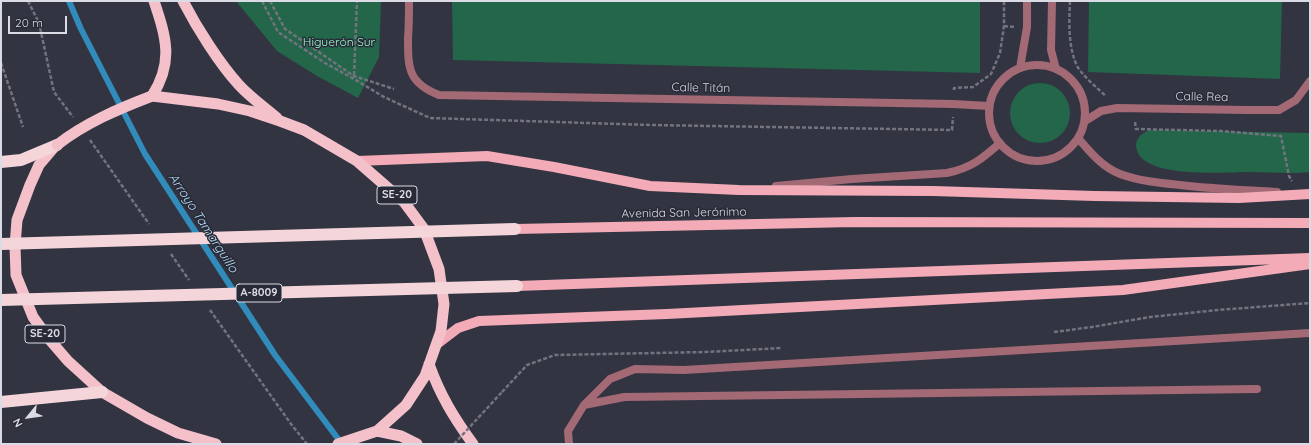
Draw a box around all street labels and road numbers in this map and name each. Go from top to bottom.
street label: Calle Titán [672,80,730,96]
street label: Calle Rea [1176,89,1228,105]
road number: SE-20 [377,186,417,204]
street label: Avenida San Jerónimo [621,205,747,221]
road number: A-8009 [236,284,282,302]
road number: SE-20 [25,325,65,343]

